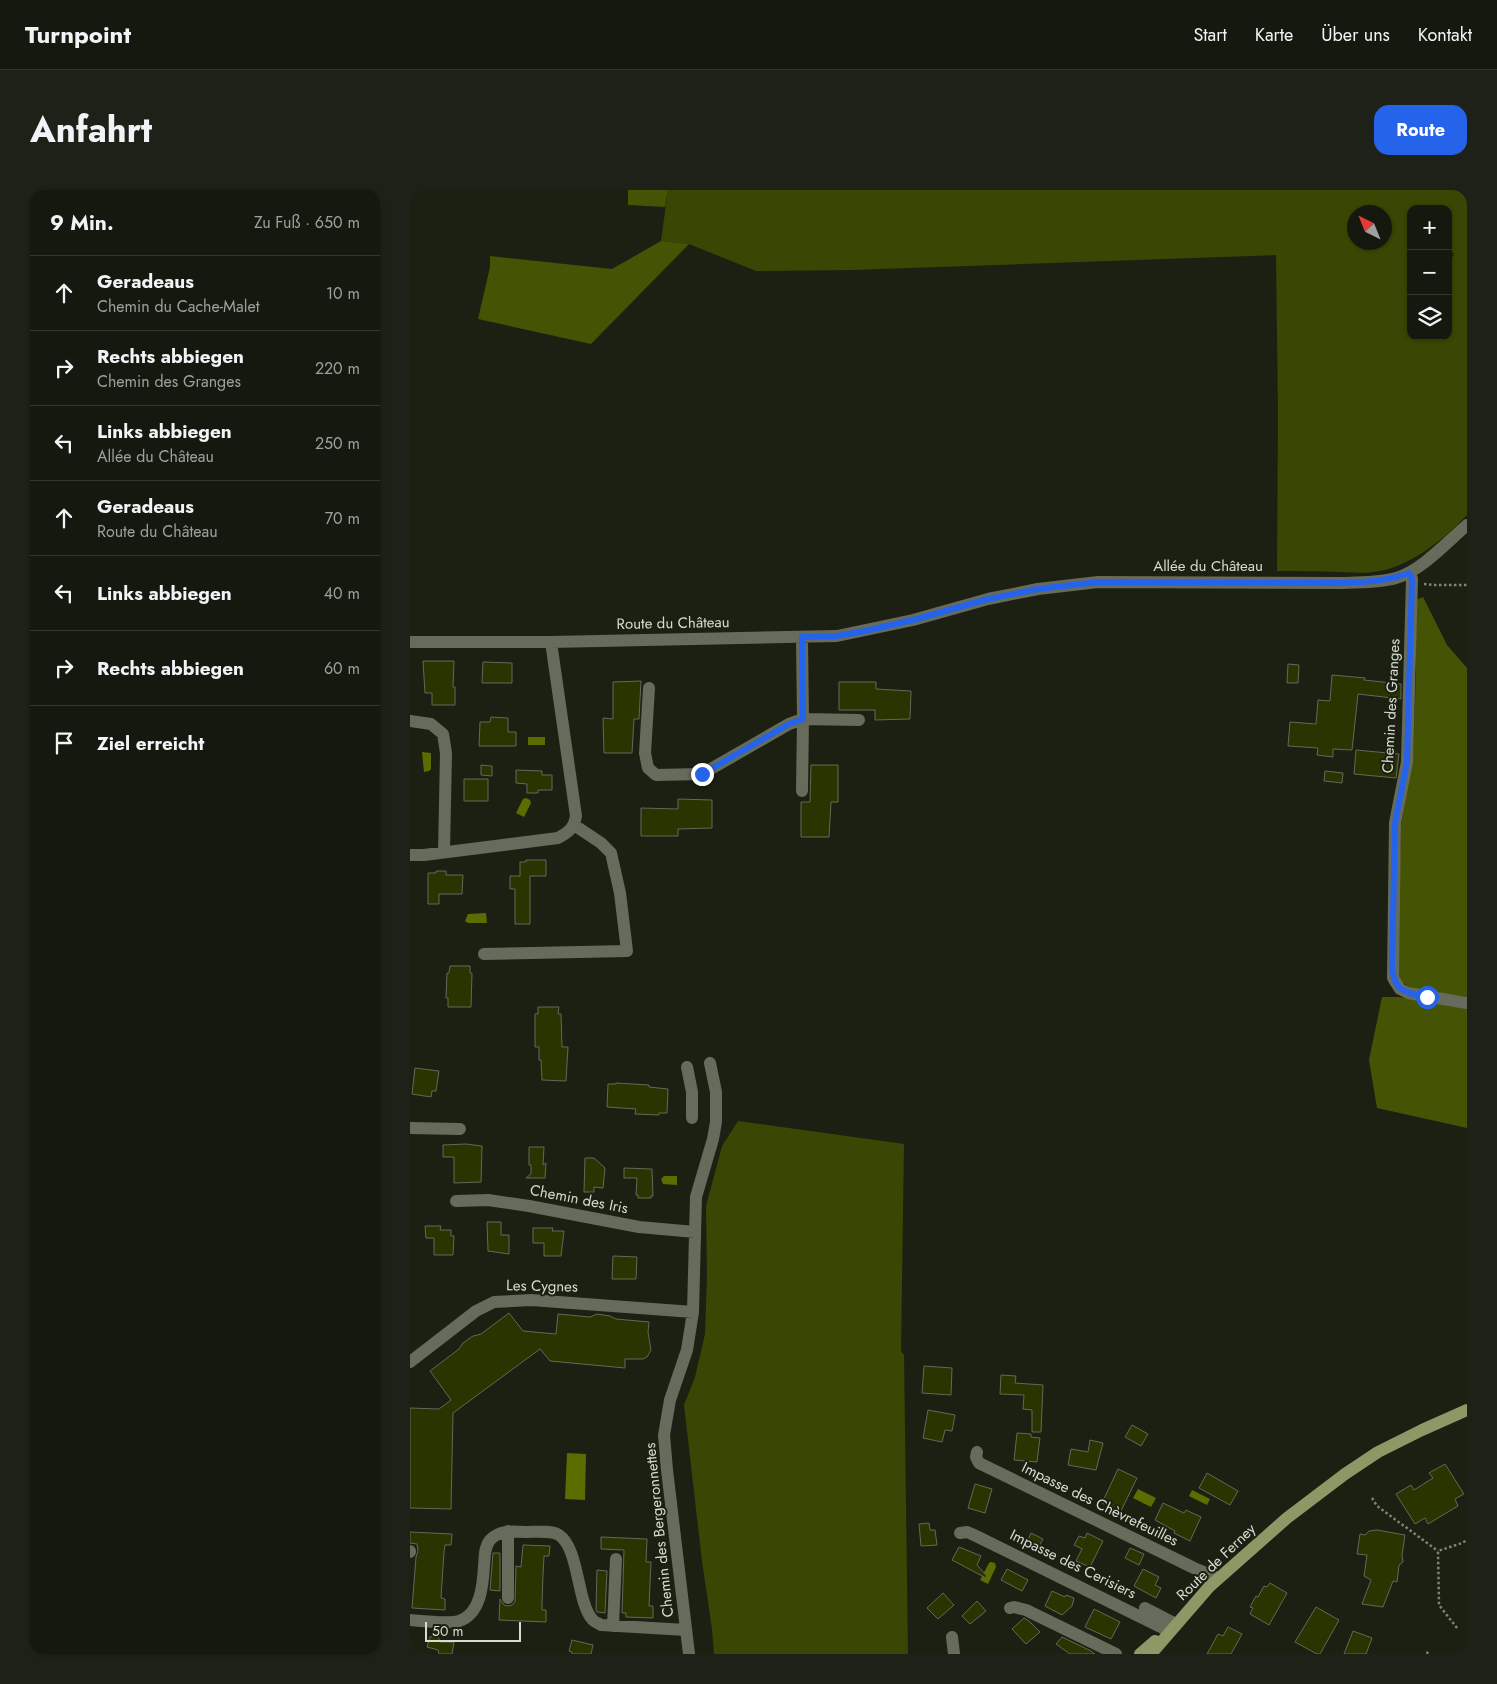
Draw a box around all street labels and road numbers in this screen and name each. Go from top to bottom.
street label: Allée du Château [1153,555,1263,577]
street label: Route du Château [616,611,730,635]
street label: Chemin des Granges [1376,638,1406,774]
street label: Chemin des Iris [528,1179,630,1219]
street label: Les Cygnes [506,1274,578,1298]
street label: Chemin des Bergeronnettes [639,1442,679,1618]
street label: Impasse des Chèvrefeuilles [1018,1456,1182,1552]
street label: Route de Ferney [1171,1518,1261,1606]
street label: Impasse des Cerisiers [1006,1524,1140,1604]

